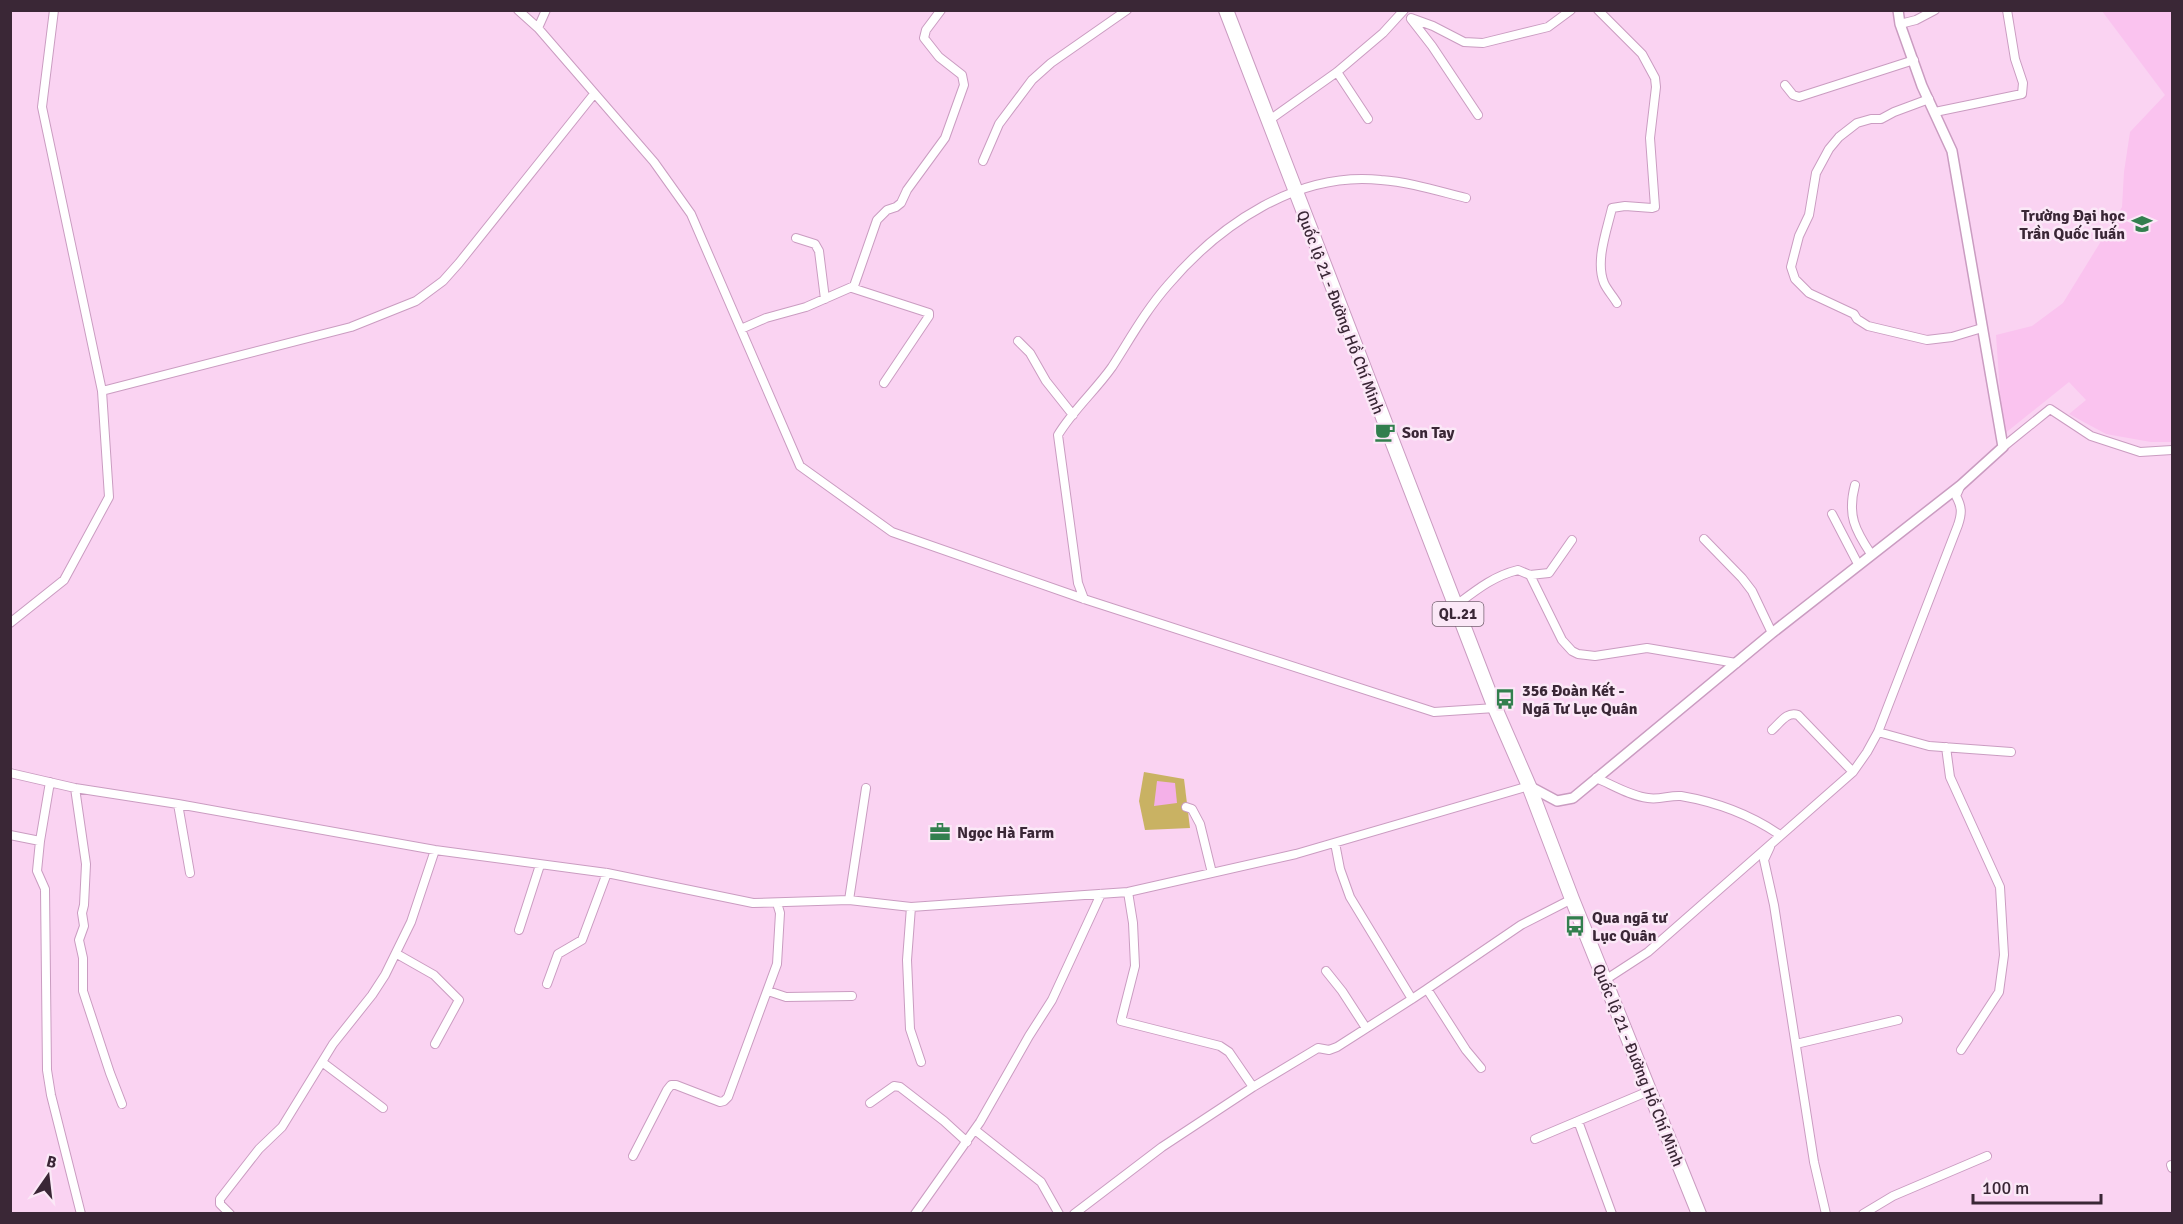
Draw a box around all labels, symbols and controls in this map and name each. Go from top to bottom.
place label: Trường Đại học Trần Quốc Tuấn [2019,206,2125,244]
street label: Quốc lộ 21 - Đường Hồ Chí Minh [1292,208,1388,417]
school or university icon: Trường Đại học Trần Quốc Tuấn [2130,212,2154,236]
cafe icon: Son Tay [1373,420,1397,444]
place label: Son Tay [1402,423,1455,443]
road number: QL.21 [1432,602,1484,626]
place label: 356 Đoàn Kết - Ngã Tư Lục Quân [1522,681,1638,719]
bus stop icon: 356 Đoàn Kết - Ngã Tư Lục Quân [1493,687,1517,711]
office icon: Ngọc Hà Farm [928,820,952,844]
place label: Ngọc Hà Farm [957,823,1054,843]
place label: Qua ngã tư Lục Quân [1592,908,1668,946]
bus stop icon: Qua ngã tư Lục Quân [1563,914,1587,938]
street label: Quốc lộ 21 - Đường Hồ Chí Minh [1588,961,1688,1170]
north arrow [18,1146,78,1206]
text: B [44,1152,59,1173]
scale bar [1973,1167,2100,1205]
text: 100 m [1982,1177,2029,1199]

